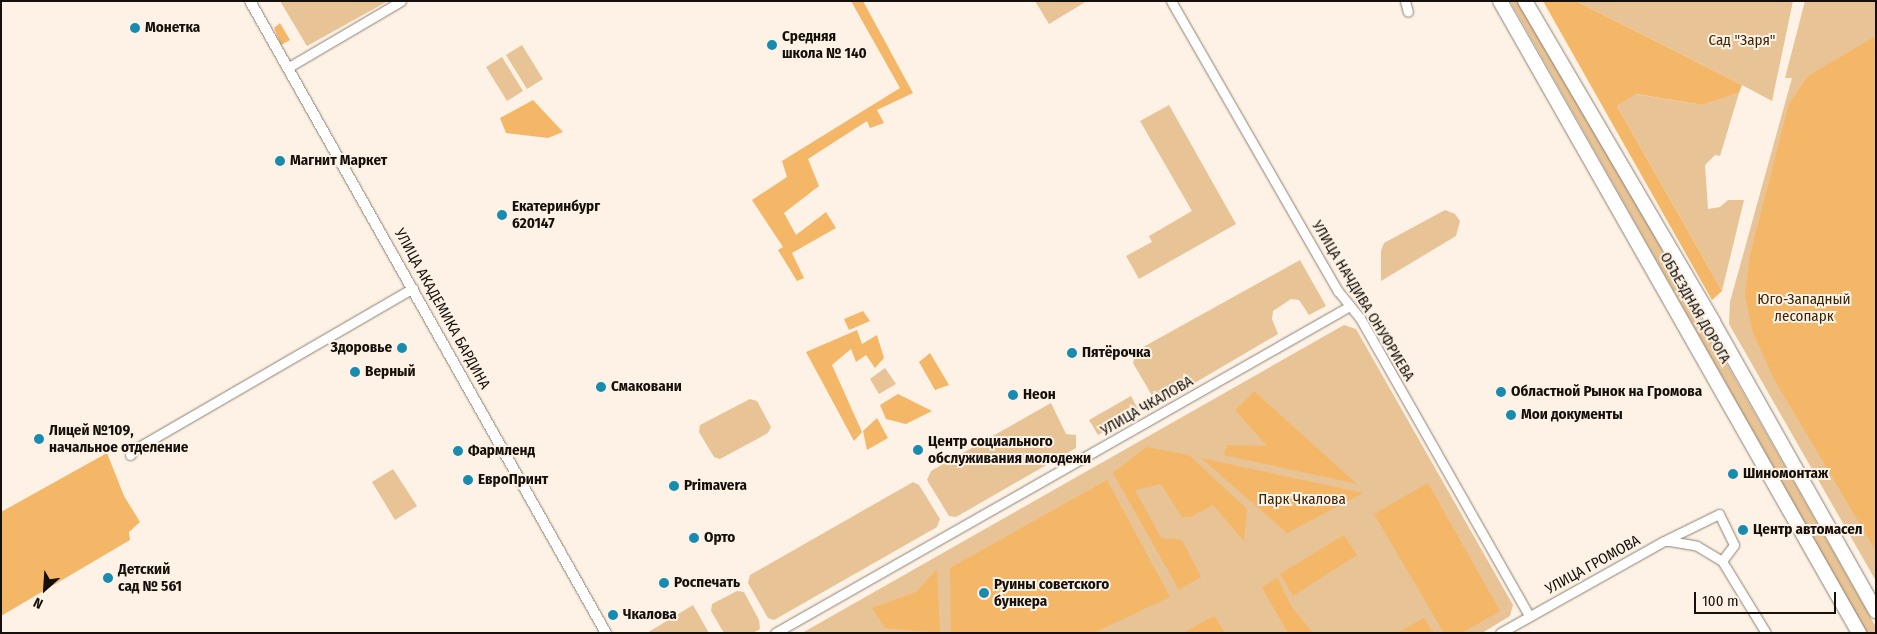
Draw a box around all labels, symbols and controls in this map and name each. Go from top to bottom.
place label: Монетка [145,19,200,37]
marker: Монетка [129,22,141,34]
place label: Средняя школа № 140 [782,27,867,62]
park label: Сад "Заря" [1709,32,1775,50]
marker: Средняя школа № 140 [766,39,778,51]
place label: Магнит Маркет [290,152,387,170]
marker: Магнит Маркет [274,155,286,167]
place label: Екатеринбург 620147 [512,197,600,232]
marker: Екатеринбург 620147 [496,209,508,221]
street label: УЛИЦА НАЧДИВА ОНУФРИЕВА [1308,218,1418,384]
street label: УЛИЦА АКАДЕМИКА БАРДИНА [390,226,494,392]
street label: ОБЪЕЗДНАЯ ДОРОГА [1656,249,1734,367]
park label: Юго-Западный лесопарк [1757,290,1851,325]
place label: Здоровье [331,339,392,357]
marker: Здоровье [396,342,408,354]
place label: Пятёрочка [1082,344,1151,362]
marker: Пятёрочка [1066,347,1078,359]
place label: Верный [365,363,416,381]
marker: Верный [349,366,361,378]
street label: УЛИЦА ЧКАЛОВА [1098,372,1196,440]
place label: Смаковани [611,378,682,396]
marker: Смаковани [595,381,607,393]
place label: Областной Рынок на Громова [1511,383,1702,401]
place label: Неон [1023,386,1056,404]
marker: Областной Рынок на Громова [1495,386,1507,398]
marker: Неон [1007,389,1019,401]
place label: Мои документы [1521,406,1623,424]
marker: Мои документы [1505,409,1517,421]
place label: Лицей №109, начальное отделение [49,421,188,456]
place label: Центр социального обслуживания молодежи [928,432,1091,467]
marker: Лицей №109, начальное отделение [33,433,45,445]
place label: Фармленд [468,442,535,460]
marker: Центр социального обслуживания молодежи [912,444,924,456]
marker: Фармленд [452,445,464,457]
place label: Шиномонтаж [1743,465,1828,483]
marker: Шиномонтаж [1727,468,1739,480]
place label: ЕвроПринт [478,471,548,489]
marker: ЕвроПринт [462,474,474,486]
place label: Primavera [684,477,747,495]
marker: Primavera [668,480,680,492]
park label: Парк Чкалова [1258,491,1346,509]
place label: Центр автомасел [1753,521,1863,539]
marker: Центр автомасел [1737,524,1749,536]
place label: Орто [704,529,735,547]
marker: Орто [688,532,700,544]
street label: УЛИЦА ГРОМОВА [1543,532,1643,598]
place label: Детский сад № 561 [118,560,182,595]
north arrow [20,564,70,614]
marker: Детский сад № 561 [102,572,114,584]
place label: Роспечать [674,574,740,592]
place label: Руины советского бункера [994,575,1109,610]
marker: Роспечать [658,577,670,589]
scale bar [1697,582,1840,614]
marker: Руины советского бункера [978,587,990,599]
text: 100 m [1702,592,1739,610]
text: N [31,593,46,612]
place label: Чкалова [623,606,677,624]
marker: Чкалова [607,609,619,621]

